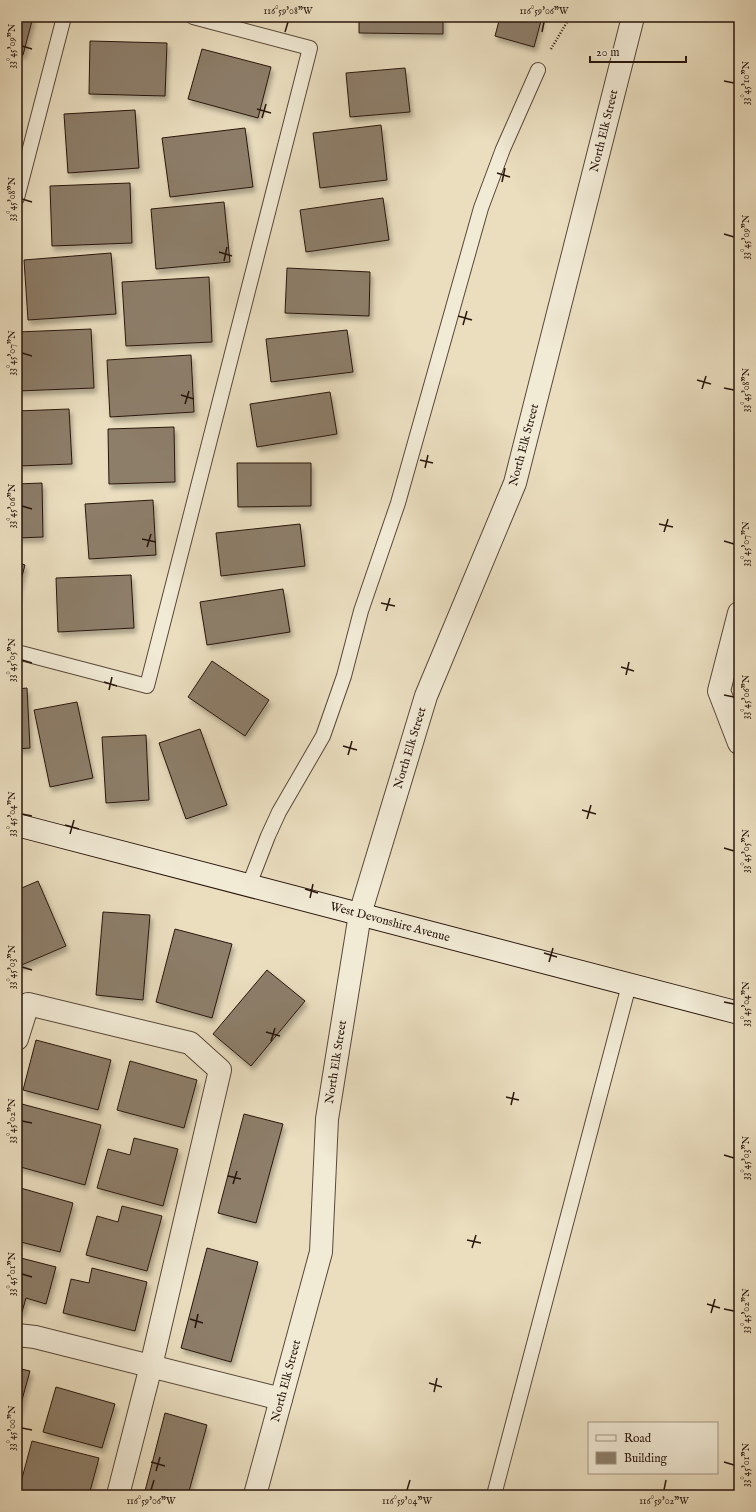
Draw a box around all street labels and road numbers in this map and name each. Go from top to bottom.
street label: North Elk Street [587,88,621,174]
street label: North Elk Street [506,402,542,488]
street label: North Elk Street [390,705,430,791]
street label: West Devonshire Avenue [328,899,452,945]
street label: North Elk Street [322,1019,350,1105]
street label: North Elk Street [268,1338,304,1424]

